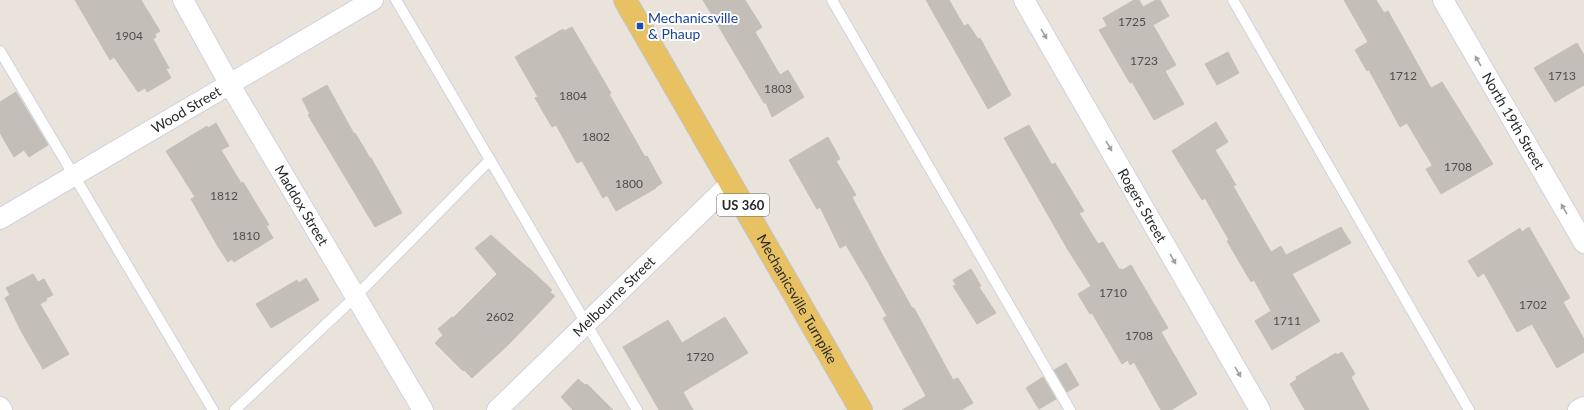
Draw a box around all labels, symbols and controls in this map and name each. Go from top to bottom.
place label: Mechanicsville & Phaup [648,9,738,42]
house number: 1725 [1118,14,1146,29]
marker: Mechanicsville & Phaup [635,21,645,31]
house number: 1904 [115,28,143,43]
one-way arrow [1040,28,1047,40]
house number: 1723 [1130,53,1158,68]
one-way arrow [1475,55,1482,66]
house number: 1712 [1389,68,1417,83]
house number: 1713 [1548,68,1576,83]
street label: North 19th Street [1479,69,1549,172]
house number: 1803 [764,81,792,96]
street label: Wood Street [148,82,224,136]
house number: 1804 [559,88,587,103]
house number: 1802 [582,129,610,144]
one-way arrow [1105,141,1112,152]
house number: 1708 [1444,159,1472,174]
street label: Maddox Street [271,162,332,248]
street label: Rogers Street [1115,165,1171,245]
house number: 1800 [615,176,643,191]
house number: 1812 [210,188,238,203]
road number: US 360 [717,194,769,216]
one-way arrow [1561,203,1568,215]
house number: 1810 [232,228,260,243]
street label: Mechanicsville Turnpike [754,231,841,366]
street label: Melbourne Street [569,252,658,340]
one-way arrow [1170,253,1177,265]
house number: 1710 [1099,285,1127,300]
house number: 1702 [1519,297,1547,312]
house number: 2602 [486,309,514,324]
house number: 1711 [1273,313,1301,328]
house number: 1708 [1125,328,1153,343]
house number: 1720 [686,349,714,364]
one-way arrow [1235,366,1242,378]

